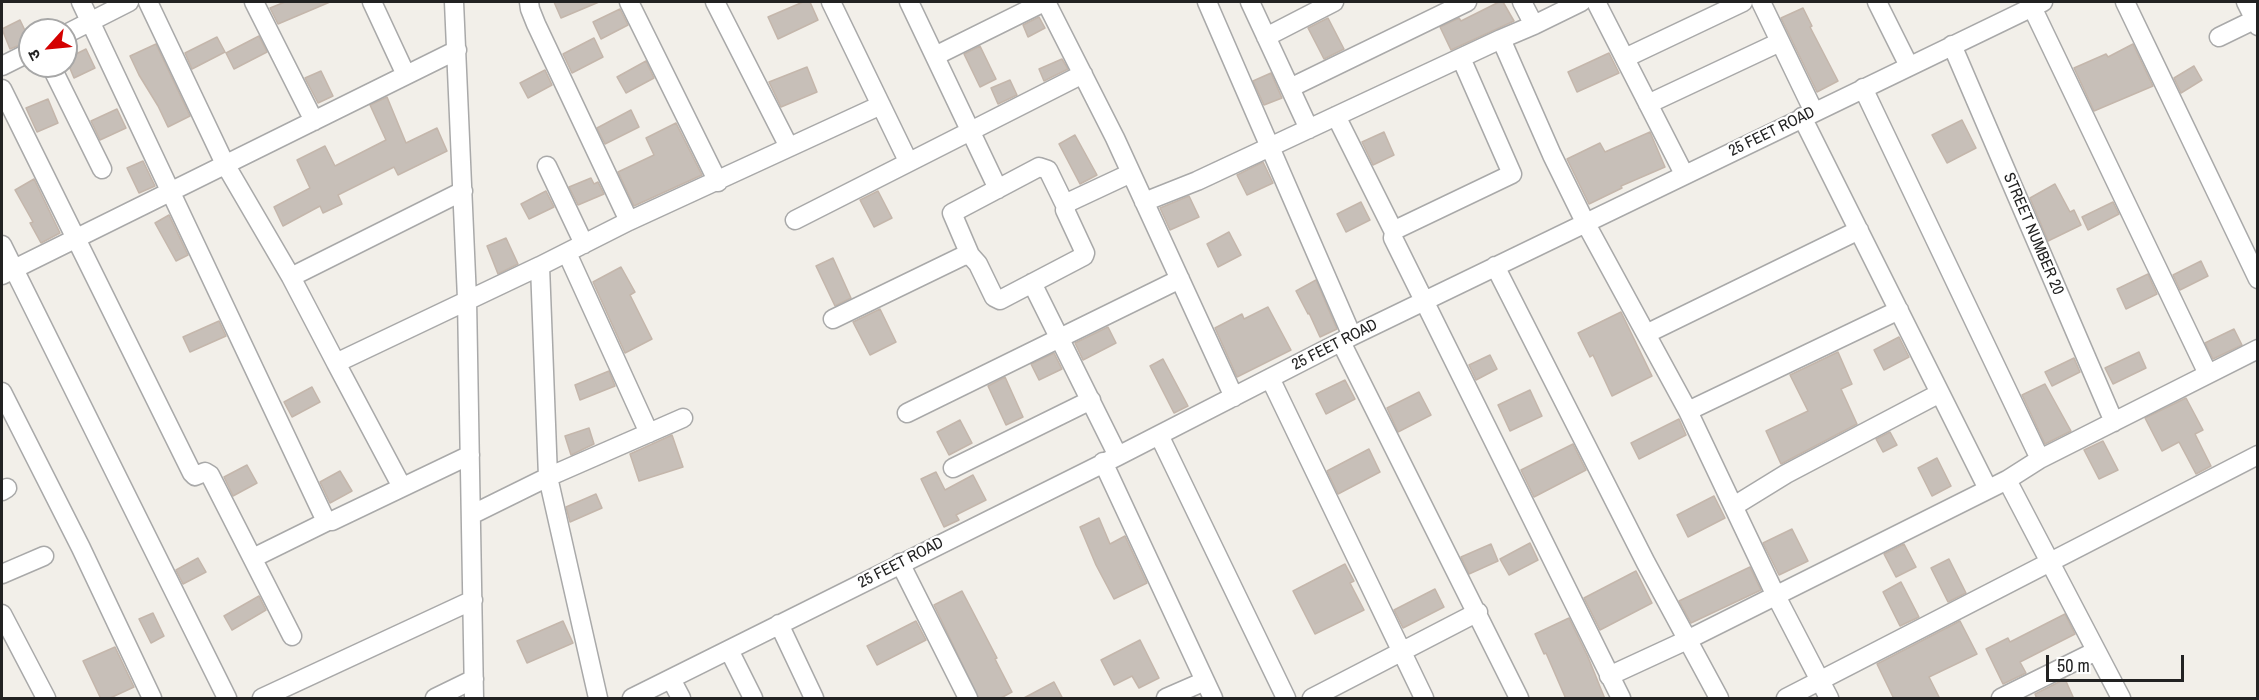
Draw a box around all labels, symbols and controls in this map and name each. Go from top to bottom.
north arrow [18,18,78,78]
text: उ [22,46,46,64]
street label: 25 FEET ROAD [1726,103,1818,161]
street label: STREET NUMBER 20 [1999,170,2067,298]
street label: 25 FEET ROAD [1289,315,1381,375]
street label: 25 FEET ROAD [855,533,947,593]
scale bar [2049,643,2187,681]
text: 50 m [2057,653,2090,678]

